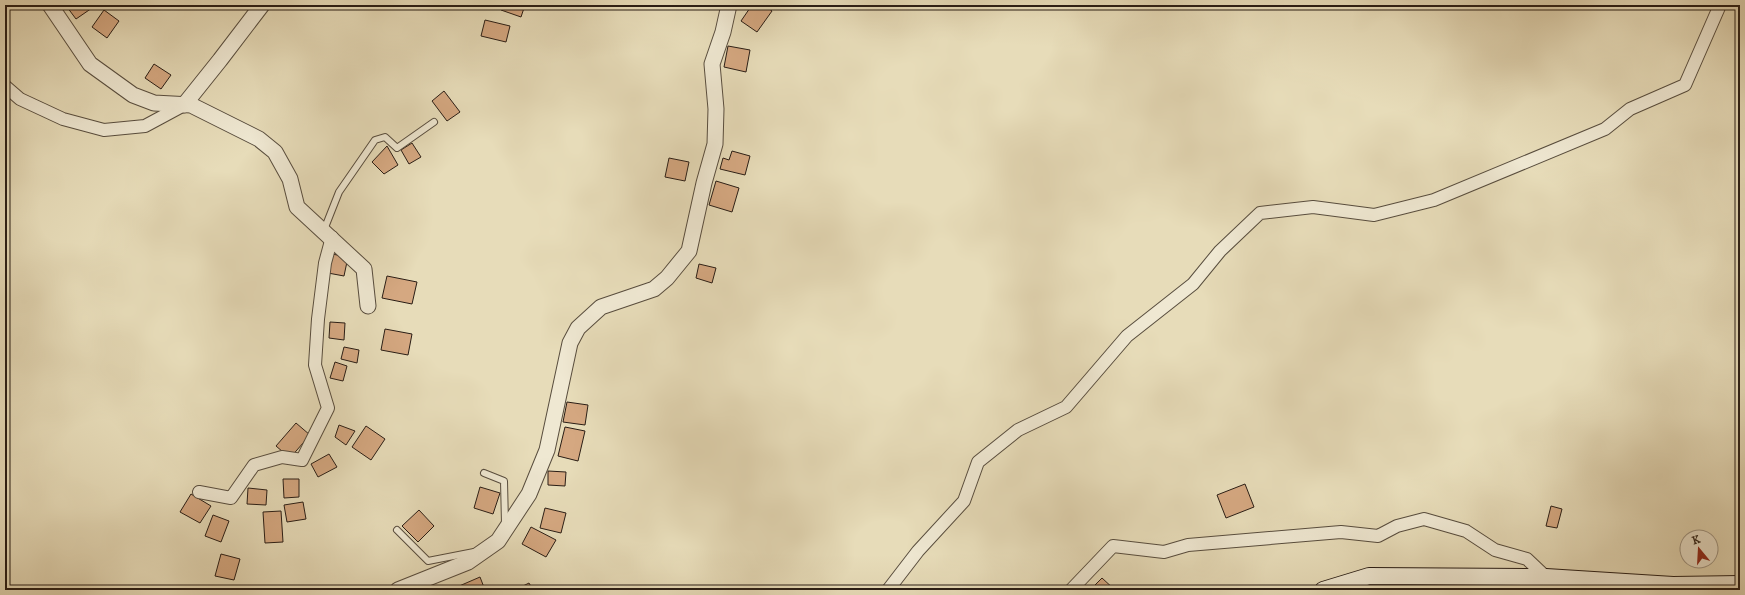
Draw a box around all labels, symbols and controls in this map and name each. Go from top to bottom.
north arrow [1679,529,1719,569]
text: K [1690,533,1702,548]

